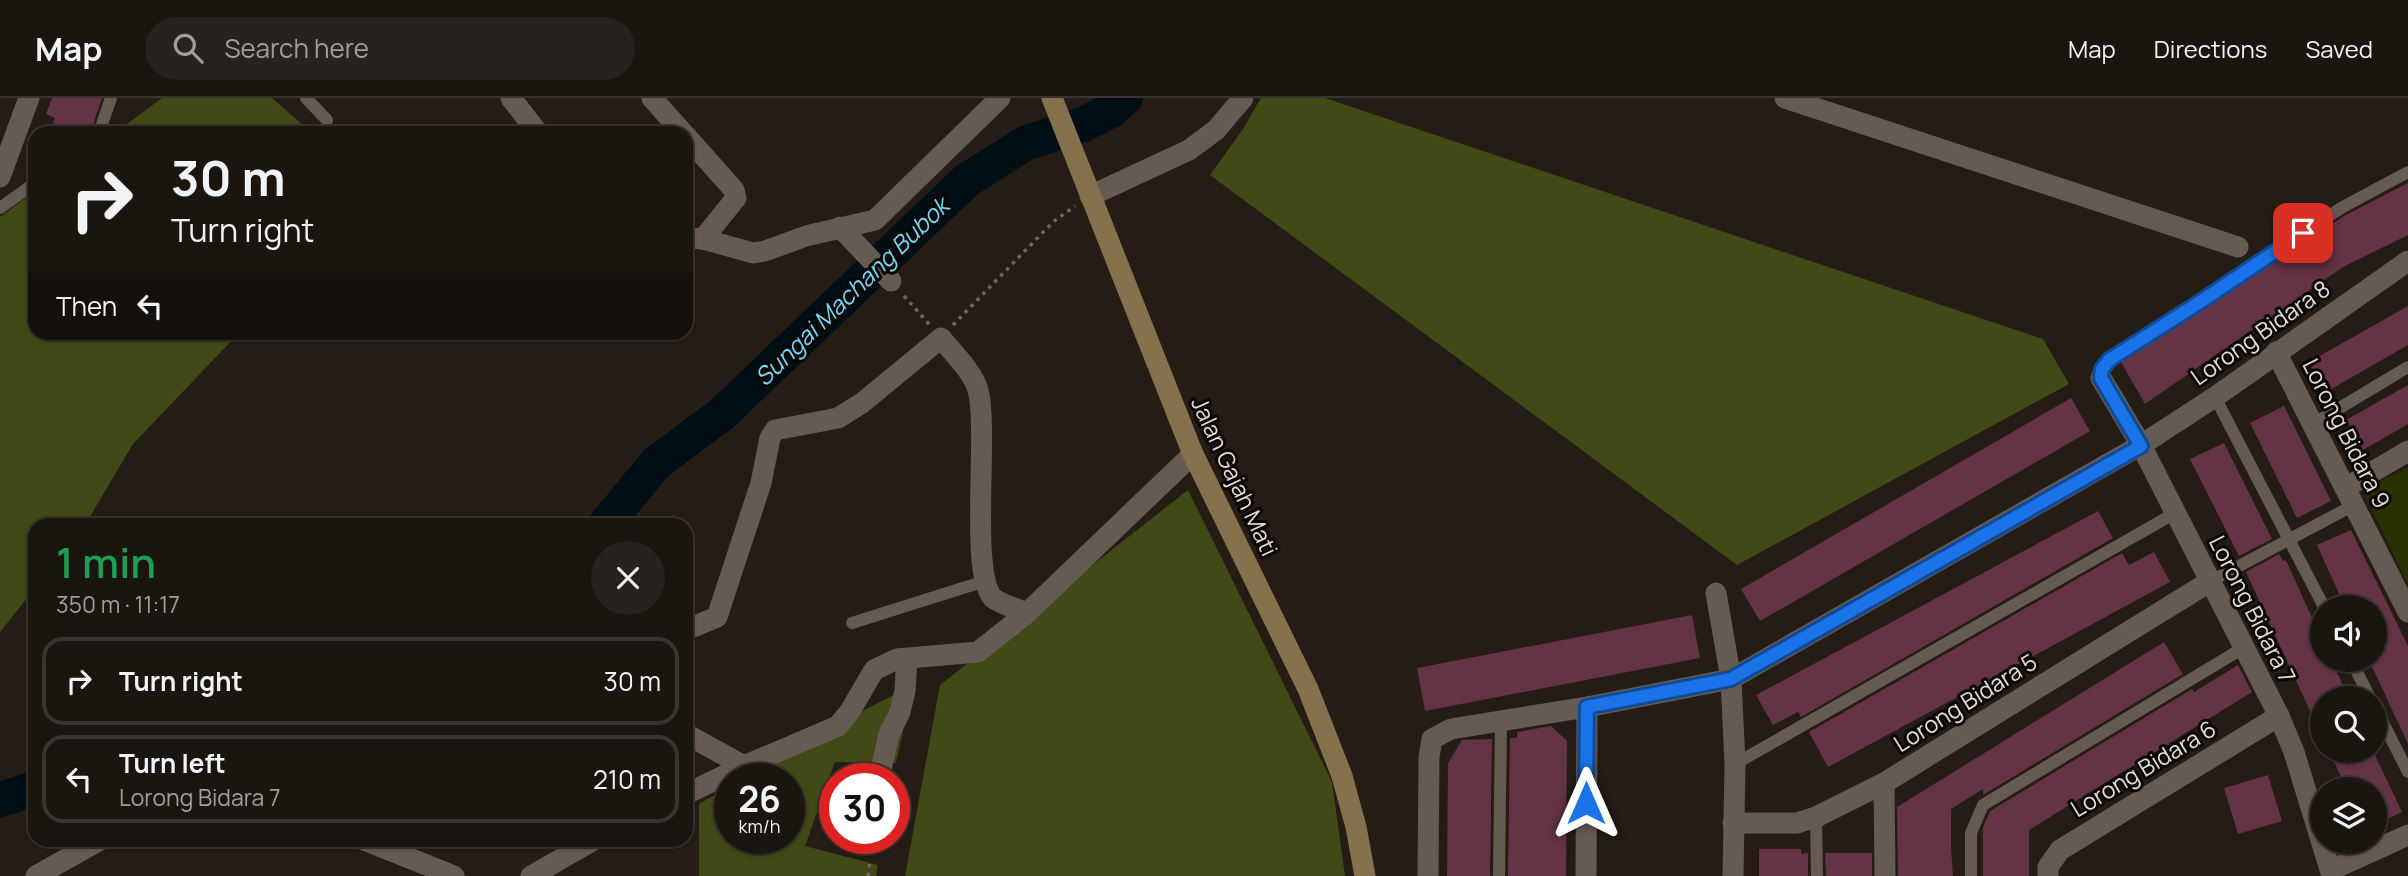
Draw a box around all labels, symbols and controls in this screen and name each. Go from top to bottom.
search box [145,17,635,80]
text: Map [35,26,103,71]
icon: search [169,29,207,67]
text: Search here [225,30,369,66]
text: Map [2068,32,2116,65]
text: Directions [2154,32,2267,65]
text: Saved [2305,32,2373,65]
text: 30 m [171,144,286,211]
icon: right [56,154,147,245]
water label: Sungai Machang Bubok [747,187,958,393]
pin [2273,203,2333,263]
text: Turn right [171,208,314,252]
icon: arrive [2284,214,2322,252]
street label: Lorong Bidara 8 [2184,272,2336,392]
icon: left [131,287,169,325]
text: Then [56,288,117,324]
street label: Lorong Bidara 9 [2295,353,2399,513]
street label: Jalan Gajah Mati [1184,391,1286,561]
street label: Lorong Bidara 7 [2202,530,2304,688]
text: 1 min [56,533,156,591]
button: close [591,541,665,615]
text: 350 m · 11:17 [56,588,180,620]
map controls [2310,595,2387,854]
button: sound [2310,595,2387,672]
street label: Lorong Bidara 5 [1887,645,2043,759]
icon: right [60,662,98,700]
text: Turn right [119,663,243,699]
text: 30 m [604,663,661,699]
button: search [2310,686,2387,763]
street label: Lorong Bidara 6 [2064,712,2222,824]
text: Turn left [119,745,226,781]
icon: left [60,760,98,798]
text: 210 m [593,761,661,797]
speed limit sign: 30 [819,763,910,854]
position arrow [1549,766,1623,840]
text: 26 [738,775,781,823]
button: layers [2310,777,2387,854]
text: Lorong Bidara 7 [119,781,281,813]
text: km/h [739,814,780,838]

